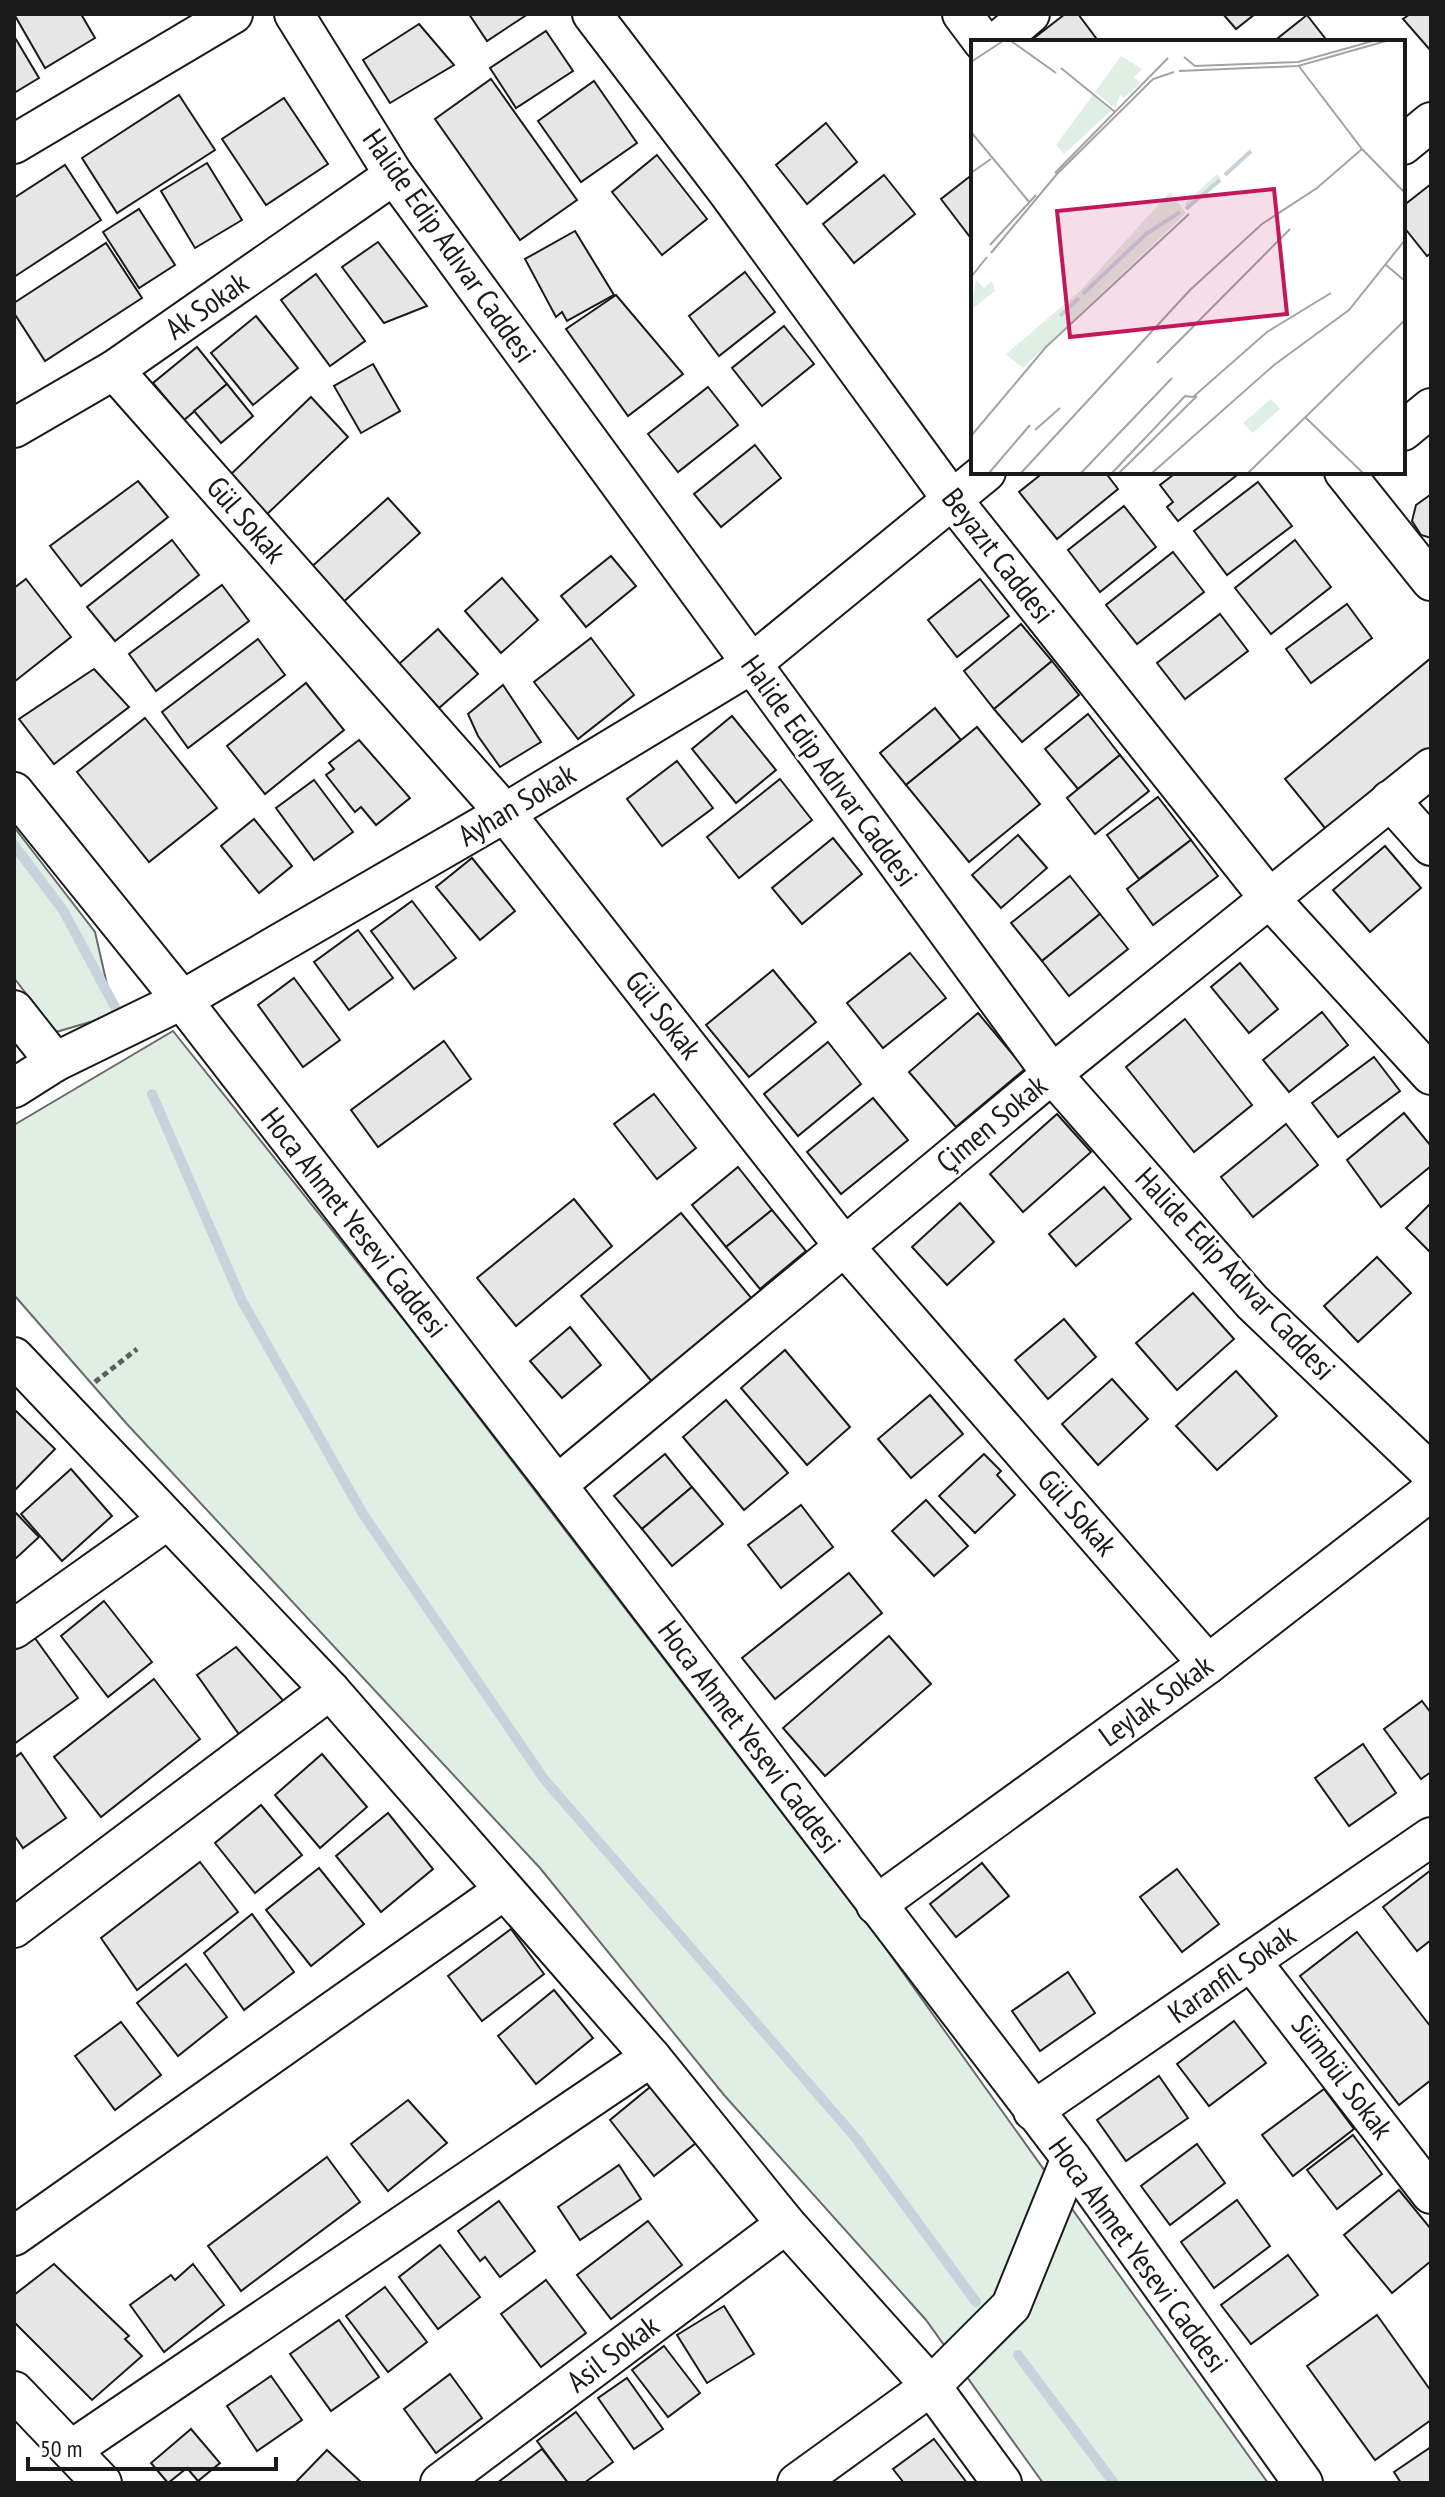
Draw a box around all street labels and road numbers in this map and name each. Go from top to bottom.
street label: Halide Edip Adıvar Caddesi [355,121,546,370]
street label: Ak Sokak [157,262,256,347]
street label: Gül Sokak [199,468,296,571]
street label: Beyazıt Caddesi [934,479,1064,631]
street label: Halide Edip Adıvar Caddesi [733,647,927,893]
street label: Ayhan Sokak [450,753,582,854]
street label: Gül Sokak [617,962,711,1067]
street label: Çimen Sokak [928,1065,1055,1180]
street label: Hoca Ahmet Yesevi Caddesi [253,1099,457,1345]
street label: Halide Edip Adıvar Caddesi [1128,1159,1345,1387]
street label: Gül Sokak [1030,1461,1127,1564]
street label: Hoca Ahmet Yesevi Caddesi [650,1612,850,1860]
street label: Leylak Sokak [1090,1645,1220,1754]
street label: Karanfil Sokak [1160,1914,1303,2031]
street label: Sümbül Sokak [1284,2006,1403,2146]
street label: Hoca Ahmet Yesevi Caddesi [1041,2129,1238,2379]
street label: Asil Sokak [558,2305,666,2400]

